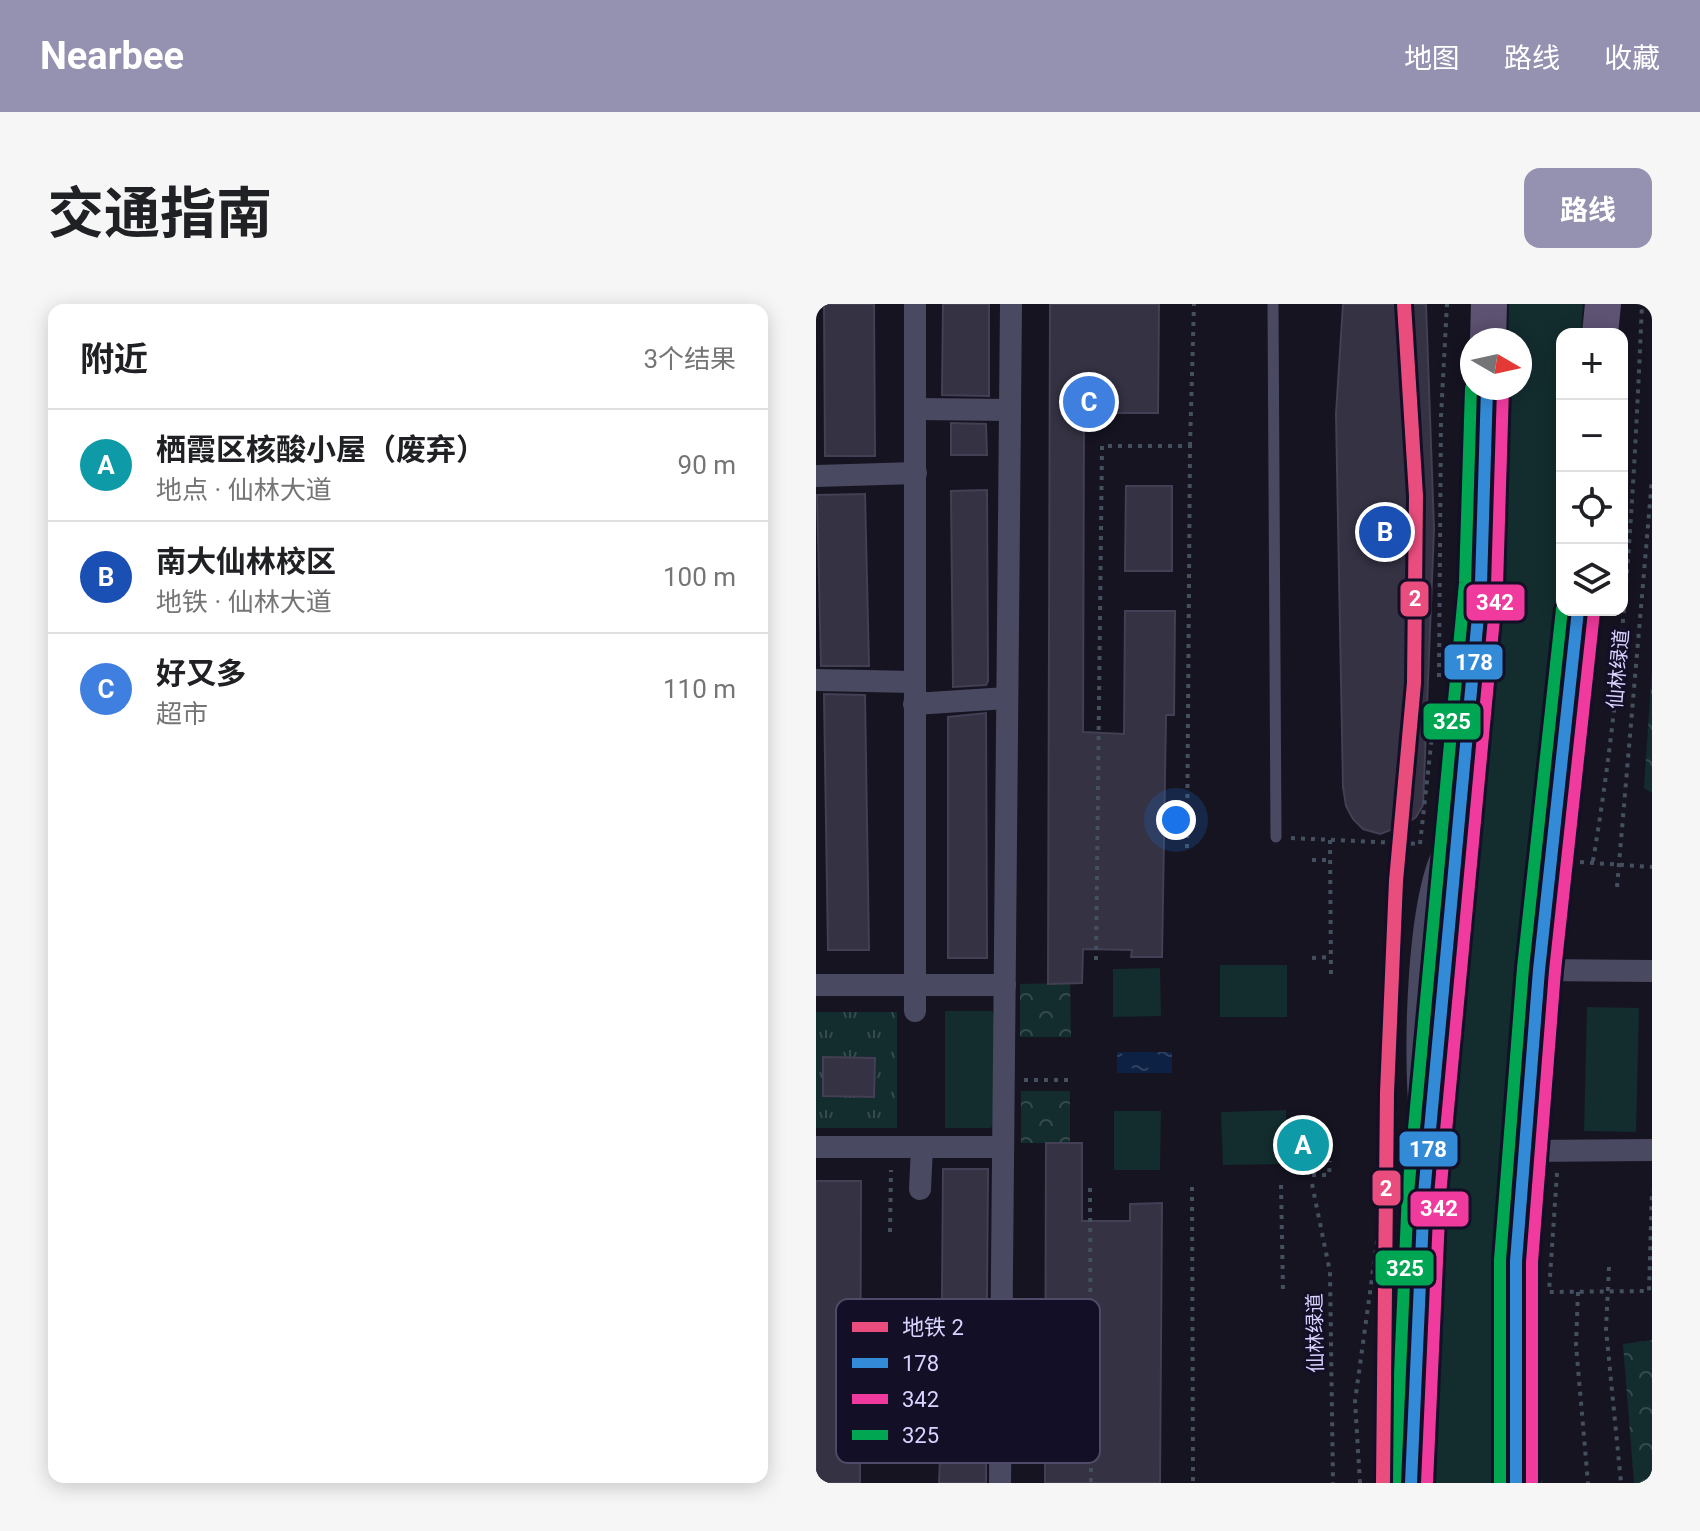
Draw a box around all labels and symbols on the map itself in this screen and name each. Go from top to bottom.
north arrow [1460,328,1532,400]
pin: C [1063,372,1115,432]
pin: B [1359,502,1411,562]
line badge: 2 [1399,580,1430,618]
line badge: 342 [1465,583,1526,622]
text: 2 [1409,586,1421,611]
text: 342 [1476,590,1514,615]
street label: 仙林绿道 [1603,628,1633,710]
line badge: 178 [1443,643,1504,681]
text: 178 [1455,650,1493,675]
line badge: 325 [1422,702,1482,741]
text: 325 [1433,709,1471,734]
your location [1156,800,1196,840]
pin: A [1277,1115,1329,1175]
line badge: 178 [1398,1130,1459,1168]
text: 178 [1409,1137,1447,1162]
line badge: 2 [1371,1169,1402,1207]
text: 2 [1380,1176,1392,1201]
line badge: 342 [1409,1190,1470,1228]
text: 342 [1420,1196,1458,1221]
line badge: 325 [1374,1249,1435,1287]
text: 325 [1386,1256,1424,1281]
street label: 仙林绿道 [1302,1293,1328,1373]
legend [836,1299,1100,1463]
text: 地铁 2 [902,1315,964,1340]
text: 178 [902,1351,939,1376]
text: 342 [902,1387,939,1412]
text: 325 [902,1423,939,1448]

